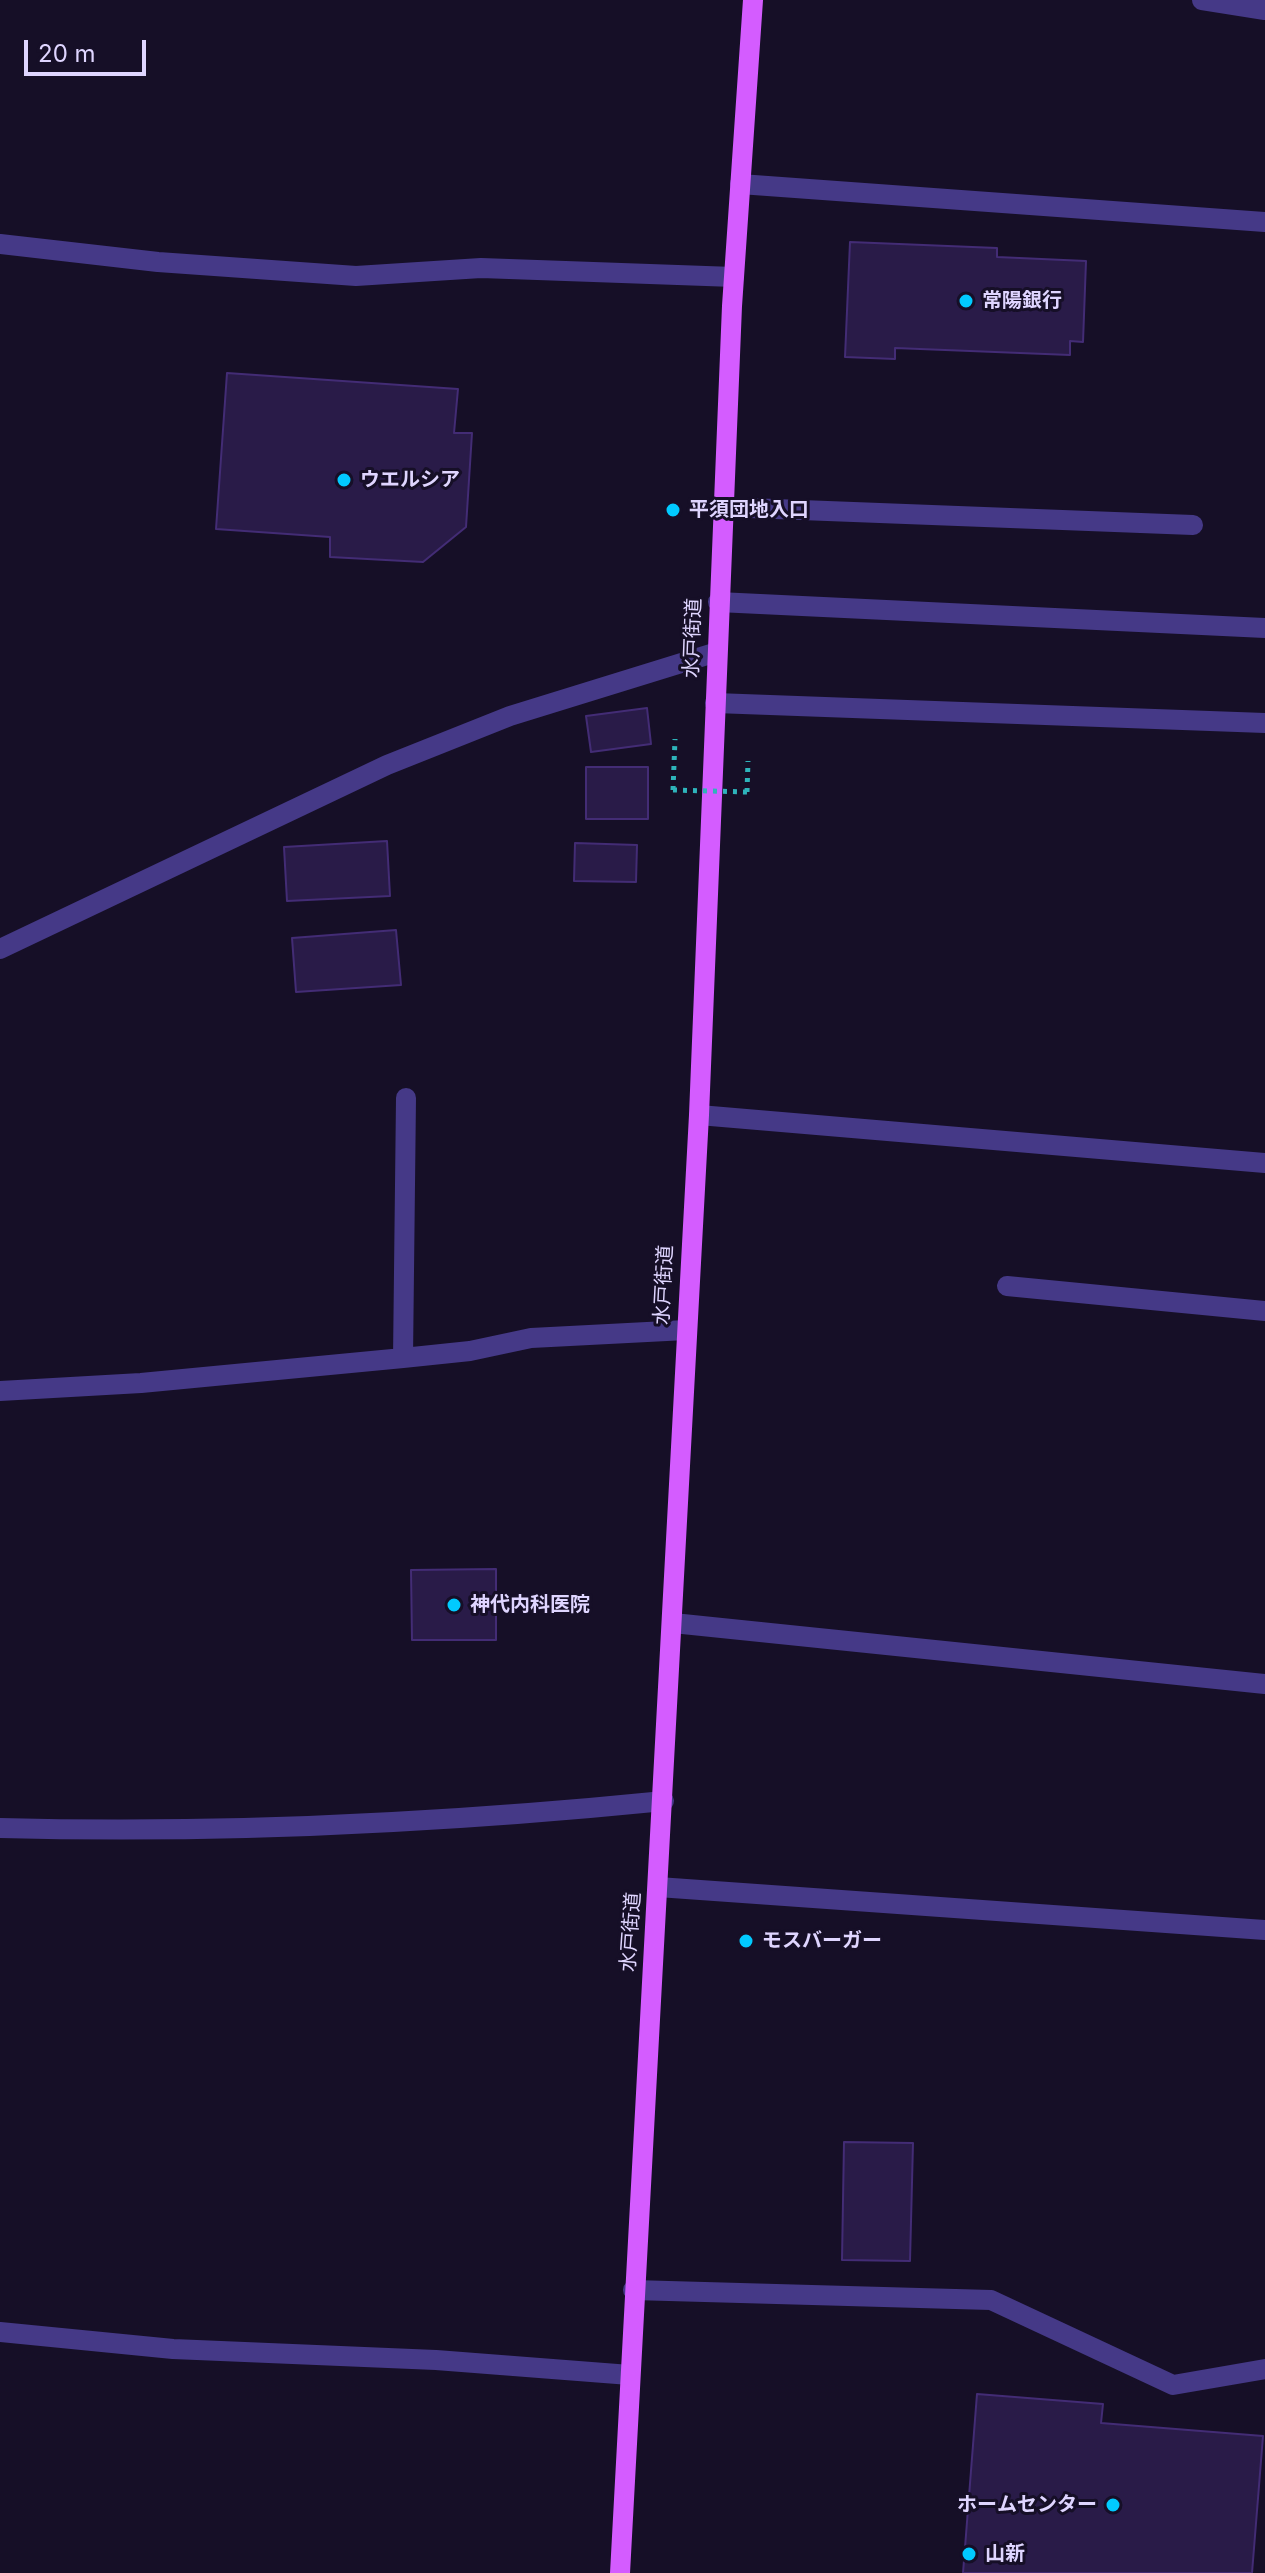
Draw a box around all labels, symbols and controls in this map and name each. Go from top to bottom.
scale bar [28,24,150,74]
text: 20 m [38,39,96,68]
place label: 常陽銀行 [982,289,1062,313]
marker: 常陽銀行 [957,292,975,310]
place label: ウエルシア [360,468,460,492]
marker: ウエルシア [335,471,353,489]
place label: 平須団地入口 [689,498,809,522]
marker: 平須団地入口 [664,501,682,519]
street label: 水戸街道 [680,598,706,678]
street label: 水戸街道 [650,1244,678,1326]
place label: 神代内科医院 [470,1593,590,1617]
marker: 神代内科医院 [445,1596,463,1614]
street label: 水戸街道 [616,1891,646,1973]
place label: モスバーガー [762,1929,882,1953]
marker: モスバーガー [737,1932,755,1950]
place label: ホームセンター [957,2493,1097,2517]
marker: ホームセンター [1104,2496,1122,2514]
place label: 山新 [985,2542,1025,2566]
marker: 山新 [960,2545,978,2563]

